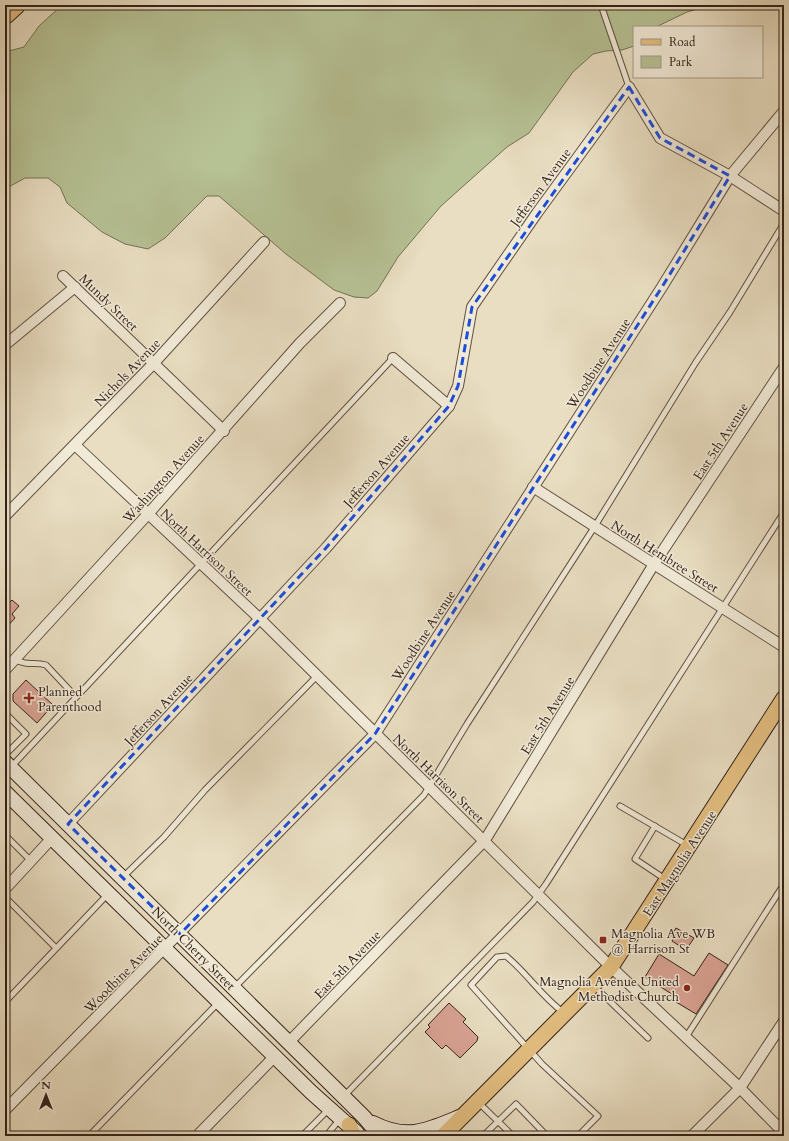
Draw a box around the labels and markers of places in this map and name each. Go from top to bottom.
place label: Planned Parenthood [38,683,102,716]
marker: Planned Parenthood [23,692,35,704]
place label: Magnolia Ave WB @ Harrison St [611,925,715,958]
marker: Magnolia Ave WB @ Harrison St [598,935,608,945]
place label: Magnolia Avenue United Methodist Church [539,973,679,1006]
marker: Magnolia Avenue United Methodist Church [682,983,692,993]

